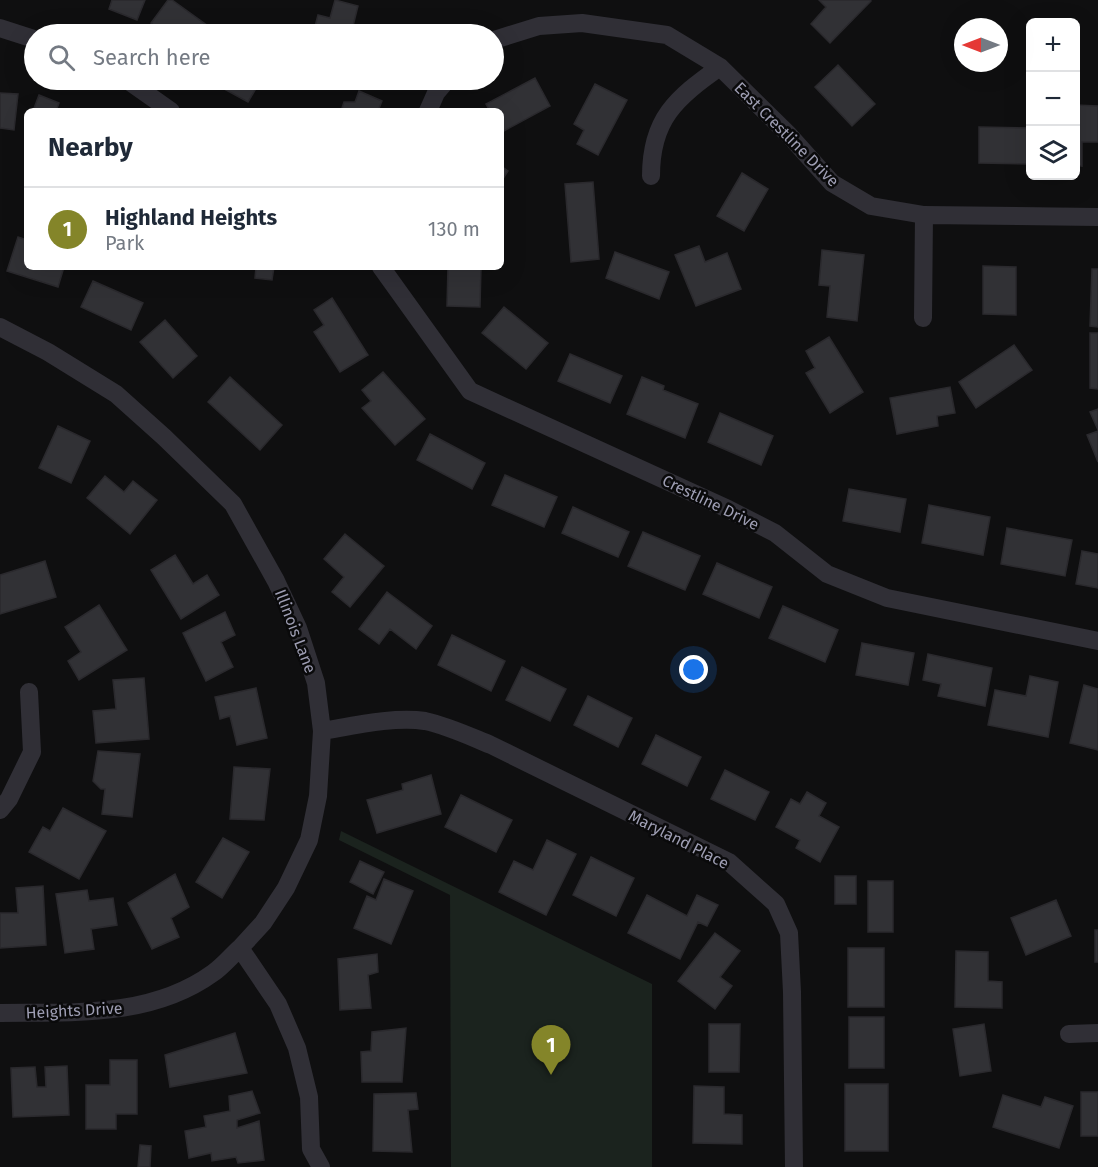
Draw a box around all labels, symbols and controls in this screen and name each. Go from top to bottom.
north arrow [954,18,1008,72]
map controls [1026,18,1080,180]
button: + [1026,18,1080,72]
search box [24,24,504,90]
icon: search [45,41,78,74]
text: Search here [93,44,211,71]
button: − [1026,72,1080,126]
street label: East Crestline Drive [731,78,843,190]
button: layers [1026,126,1080,180]
text: Nearby [48,132,133,163]
text: Highland Heights [105,204,277,231]
text: 1 [63,217,72,241]
text: 130 m [428,217,480,241]
text: Park [105,231,144,255]
street label: Crestline Drive [659,471,762,534]
street label: Illinois Lane [271,587,320,676]
your location [679,655,708,684]
street label: Maryland Place [625,806,732,873]
street label: Heights Drive [25,998,123,1023]
pin: 1 [532,1026,570,1075]

